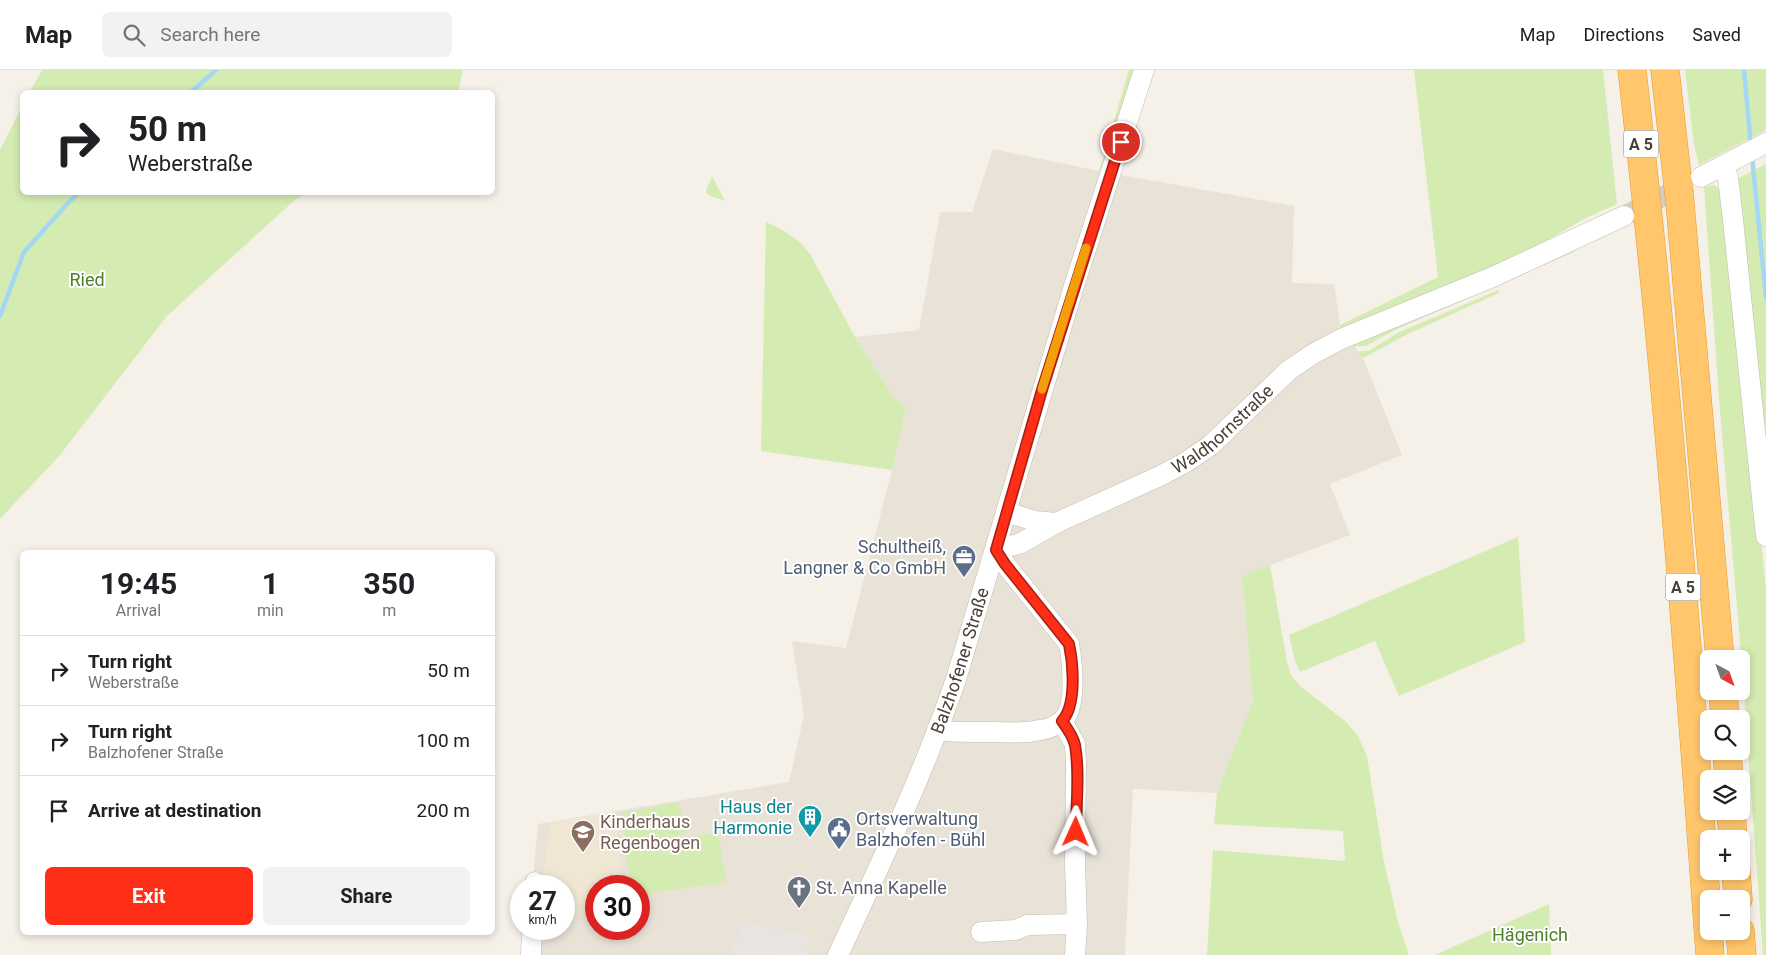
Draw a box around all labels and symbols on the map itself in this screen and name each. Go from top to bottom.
pin [1100,121,1142,163]
road number: A 5 [1624,131,1658,158]
park label: Ried [69,269,105,290]
street label: Waldhornstraße [1168,380,1277,478]
place label: Schultheiß, Langner & Co GmbH [783,536,946,578]
office icon: Schultheiß, Langner & Co GmbH [951,544,977,578]
road number: A 5 [1666,574,1700,600]
street label: Balzhofener Straße [926,585,993,737]
north arrow [1700,650,1750,700]
place label: Haus der Harmonie [713,796,792,838]
building icon: Haus der Harmonie [797,804,823,838]
position arrow [1049,805,1101,857]
place label: Ortsverwaltung Balzhofen - Bühl [856,808,985,850]
place label: Kinderhaus Regenbogen [600,811,700,853]
public building icon: Ortsverwaltung Balzhofen - Bühl [826,816,852,850]
school or university icon: Kinderhaus Regenbogen [570,819,596,853]
speed limit sign: 30 [585,875,650,940]
church icon: St. Anna Kapelle [786,875,812,909]
place label: St. Anna Kapelle [816,877,947,898]
park label: Hägenich [1492,924,1568,945]

